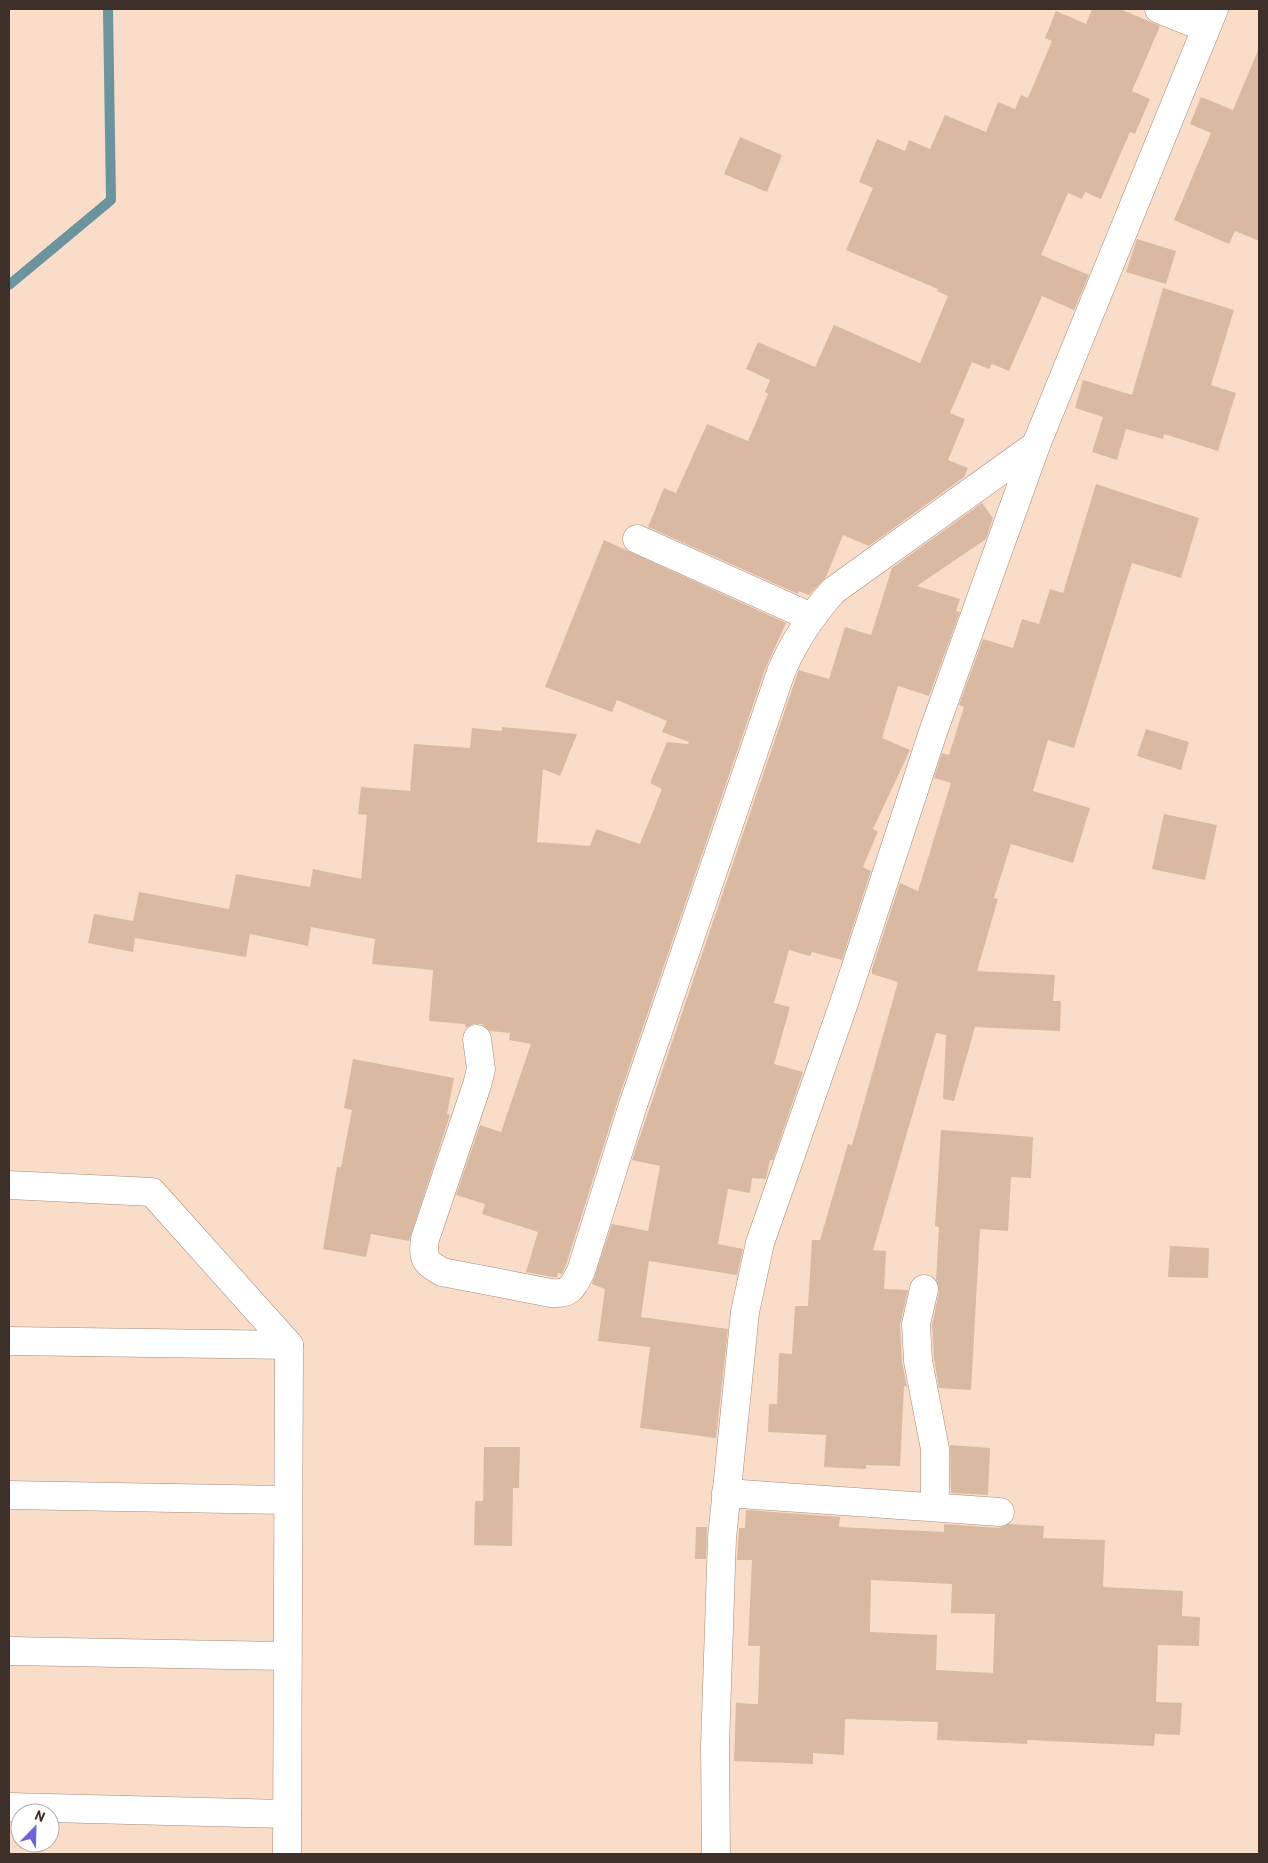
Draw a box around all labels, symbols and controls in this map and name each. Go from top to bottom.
north arrow [10,1803,60,1853]
text: N [33,1806,48,1825]

